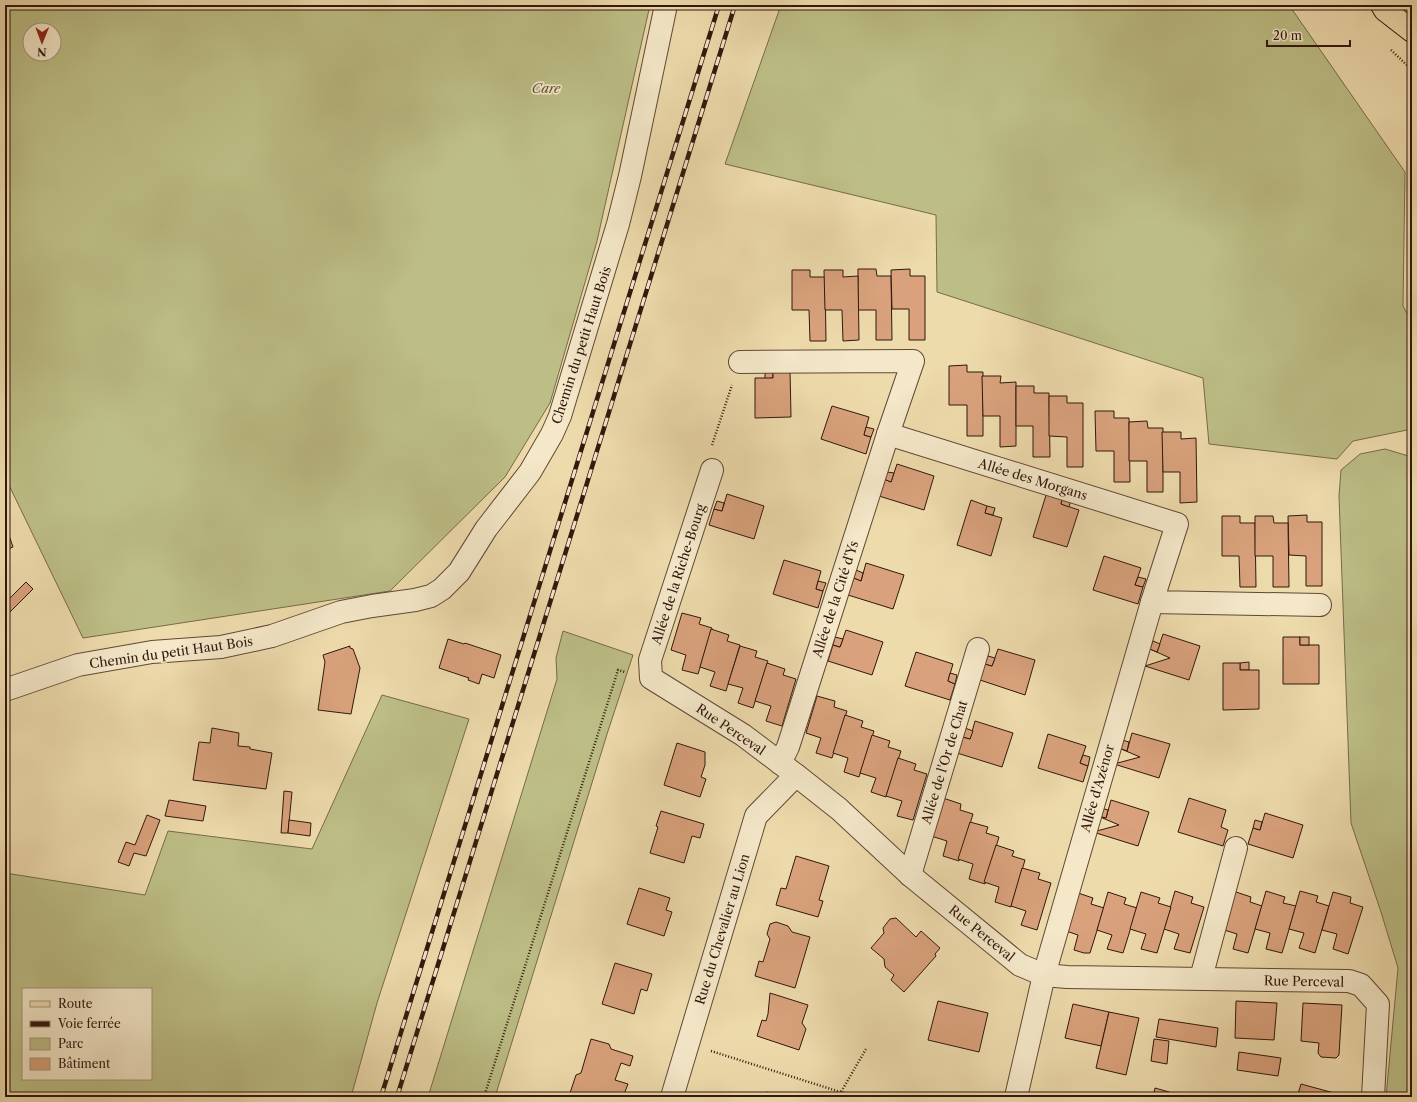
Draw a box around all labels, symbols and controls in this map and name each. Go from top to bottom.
north arrow [22,22,62,62]
scale bar [1267,22,1350,48]
text: 20 m [1273,28,1302,43]
text: N [36,45,47,59]
park label: Care [532,80,561,96]
street label: Chemin du petit Haut Bois [548,264,614,426]
street label: Allée des Morgans [975,454,1090,503]
street label: Allée de la Riche-Bourg [647,502,708,647]
street label: Allée de la Cité d'Ys [808,538,862,660]
street label: Chemin du petit Haut Bois [88,633,254,671]
street label: Allée de l'Or de Chat [917,698,971,827]
street label: Rue Perceval [693,700,769,758]
street label: Allée d'Azénor [1077,742,1117,835]
street label: Rue du Chevalier au Lion [691,852,753,1006]
street label: Rue Perceval [946,902,1018,965]
street label: Rue Perceval [1264,972,1344,990]
legend [22,988,152,1080]
text: Route [58,996,93,1011]
text: Voie ferrée [57,1016,121,1031]
text: Parc [58,1036,83,1051]
text: Bâtiment [58,1056,111,1071]

